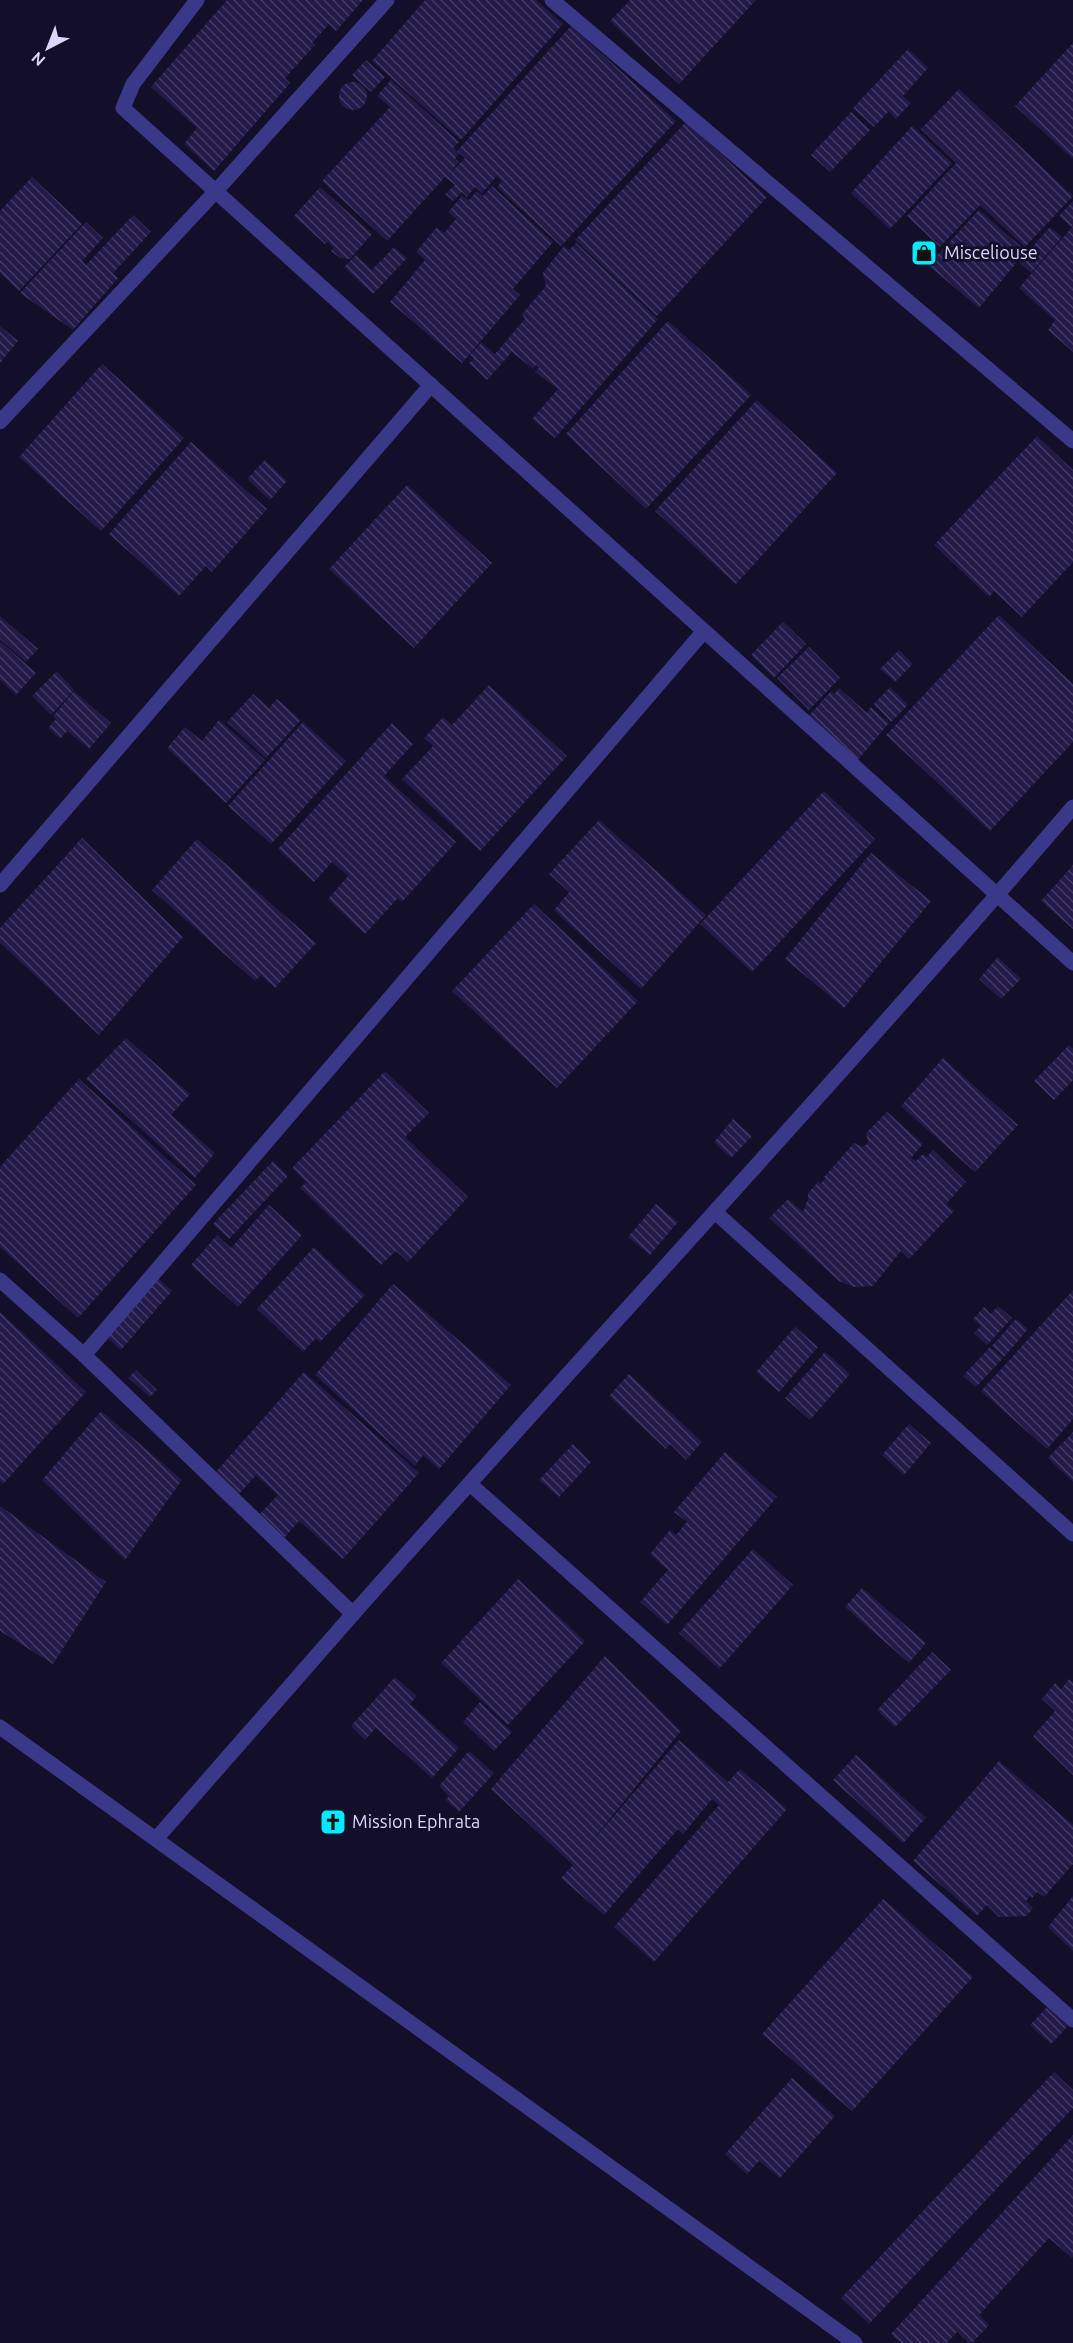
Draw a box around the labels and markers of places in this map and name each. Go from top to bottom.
shop icon: Misceliouse [909,238,939,268]
place label: Misceliouse [944,242,1038,262]
church icon: Mission Ephrata [318,1807,348,1837]
place label: Mission Ephrata [352,1811,480,1831]

